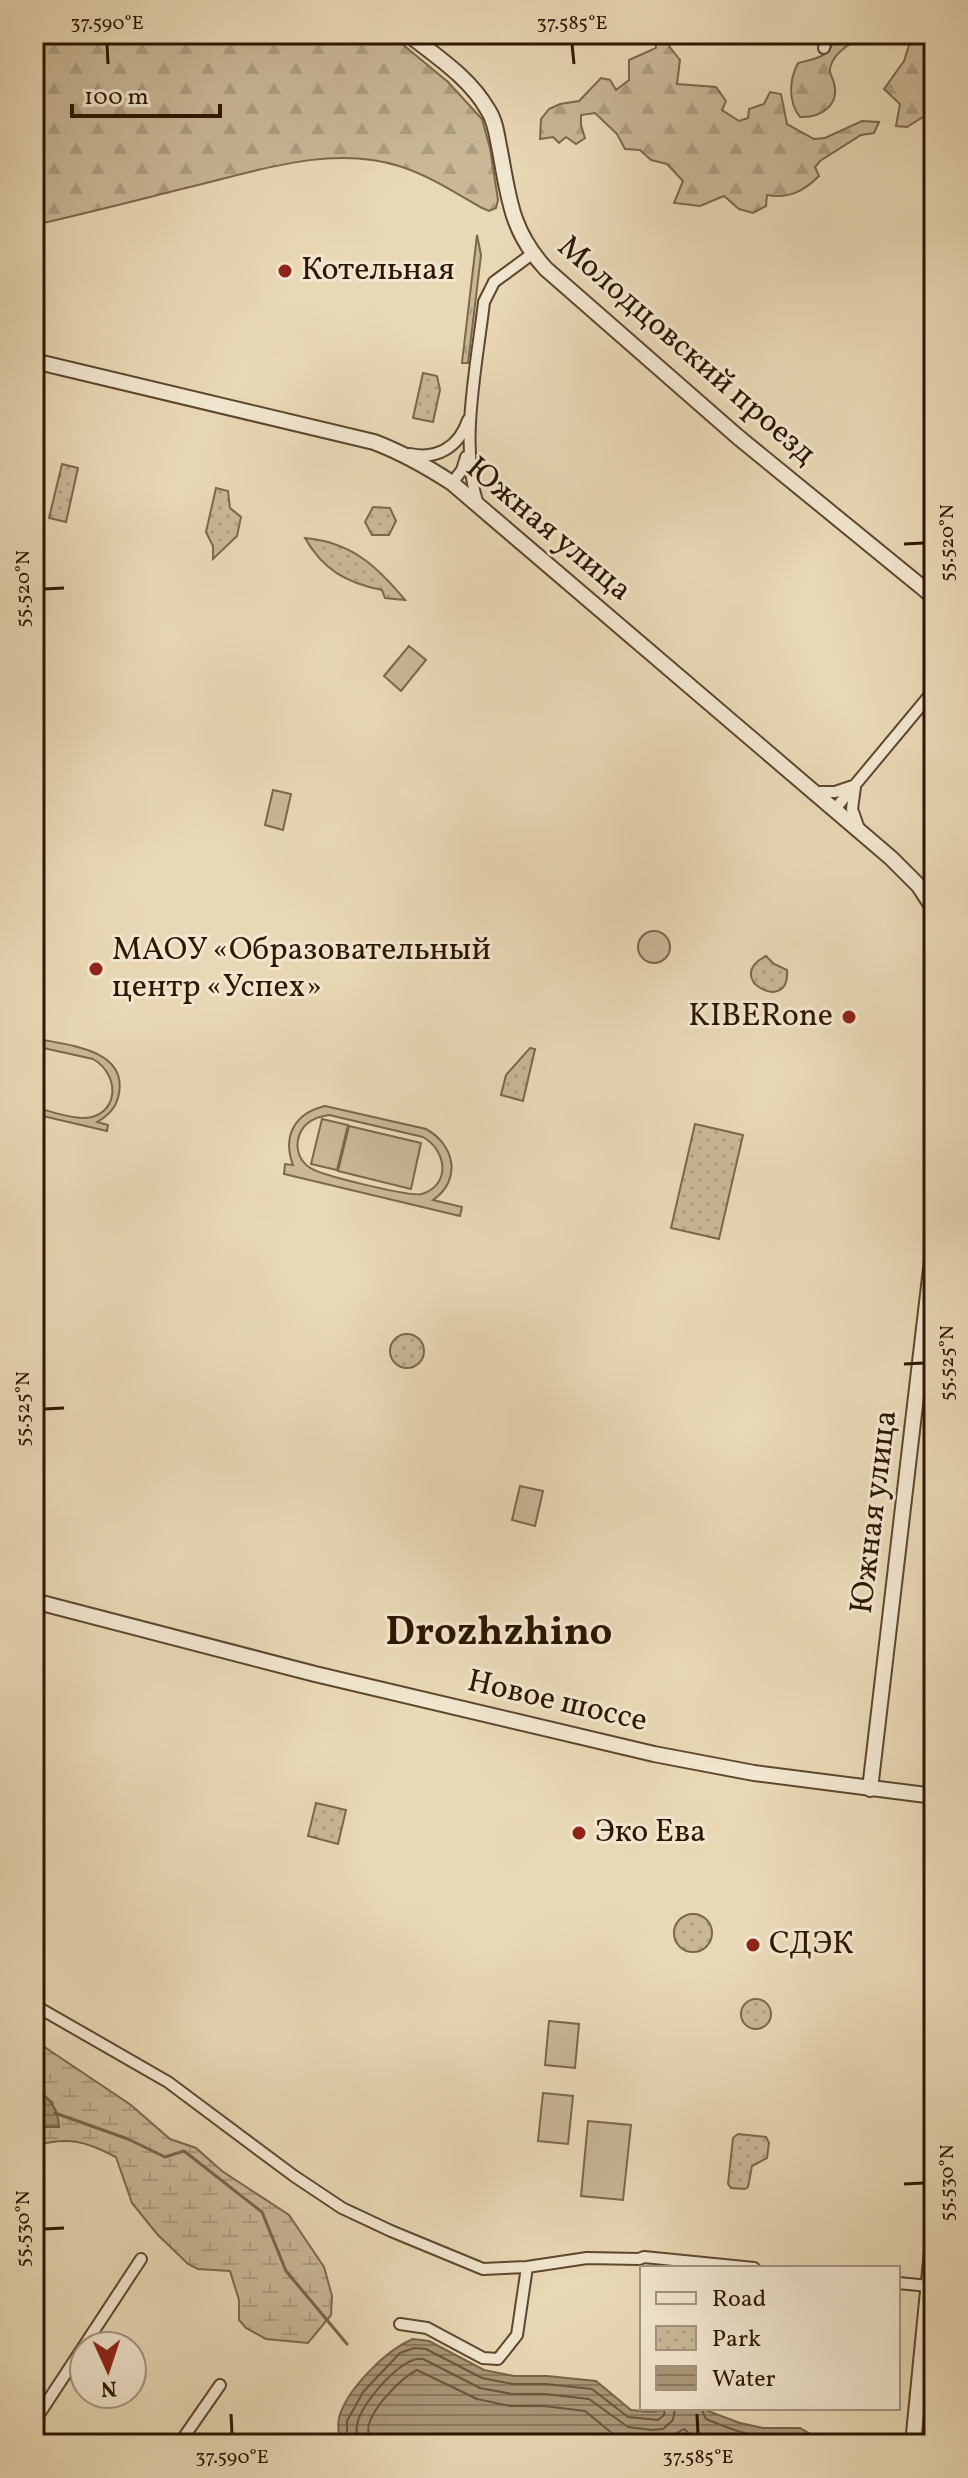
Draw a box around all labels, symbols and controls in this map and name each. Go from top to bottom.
text: 37.590°E [70,10,144,38]
text: 37.585°E [537,10,607,38]
scale bar [72,68,220,118]
text: 100 m [84,81,149,115]
street label: Молодцовский проезд [547,226,825,476]
place label: Котельная [301,249,455,293]
marker: Котельная [276,262,294,280]
street label: Южная улица [456,447,640,613]
text: 55.520°N [934,504,962,582]
text: 55.520°N [10,550,38,628]
place label: МАОУ «Образовательный центр «Успех» [112,929,491,1010]
marker: МАОУ «Образовательный центр «Успех» [87,960,105,978]
place label: KIBERone [688,995,833,1039]
marker: KIBERone [840,1008,858,1026]
text: 55.525°N [934,1325,962,1401]
text: 55.525°N [10,1371,38,1447]
street label: Южная улица [841,1408,909,1616]
district label: Drozhzhino [386,1606,612,1662]
street label: Новое шоссе [463,1660,651,1744]
place label: Эко Ева [595,1811,706,1855]
marker: Эко Ева [570,1824,588,1842]
place label: СДЭК [769,1923,854,1967]
marker: СДЭК [744,1936,762,1954]
text: 55.530°N [934,2144,962,2221]
text: 55.530°N [10,2190,38,2267]
legend [640,2266,900,2410]
text: Road [712,2283,766,2317]
text: Park [712,2323,761,2357]
north arrow [68,2330,148,2410]
text: Water [712,2363,776,2397]
text: N [100,2372,118,2403]
text: 37.590°E [195,2444,269,2472]
text: 37.585°E [663,2444,733,2472]

